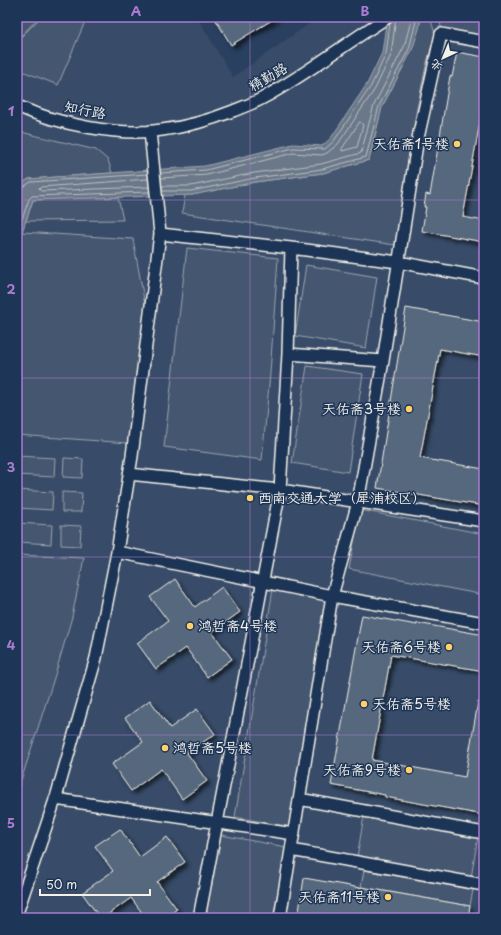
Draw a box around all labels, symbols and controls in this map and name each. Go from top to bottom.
text: A [131,1,141,20]
text: B [361,1,370,20]
north arrow [423,38,463,78]
text: 北 [426,56,446,75]
street label: 精勤路 [244,57,291,96]
street label: 知行路 [62,95,108,124]
text: 1 [8,101,14,120]
place label: 天佑斋1号楼 [373,133,449,154]
marker: 天佑斋1号楼 [452,139,462,149]
text: 2 [6,279,16,298]
place label: 天佑斋3号楼 [322,398,401,419]
marker: 天佑斋3号楼 [404,404,414,414]
text: 3 [7,457,16,476]
place label: 西南交通大学（犀浦校区） [258,487,426,508]
marker: 西南交通大学（犀浦校区） [245,493,255,503]
place label: 鸿哲斋4号楼 [198,615,277,636]
marker: 鸿哲斋4号楼 [185,621,195,631]
text: 4 [7,635,16,654]
place label: 天佑斋6号楼 [361,636,441,657]
marker: 天佑斋6号楼 [444,642,454,652]
place label: 天佑斋5号楼 [372,693,451,714]
marker: 天佑斋5号楼 [359,699,369,709]
place label: 鸿哲斋5号楼 [173,737,252,758]
marker: 鸿哲斋5号楼 [160,743,170,753]
place label: 天佑斋9号楼 [323,759,401,780]
marker: 天佑斋9号楼 [404,765,414,775]
text: 5 [7,813,15,832]
scale bar [40,871,150,897]
text: 50 m [46,875,77,893]
place label: 天佑斋11号楼 [298,886,380,907]
marker: 天佑斋11号楼 [383,892,393,902]

